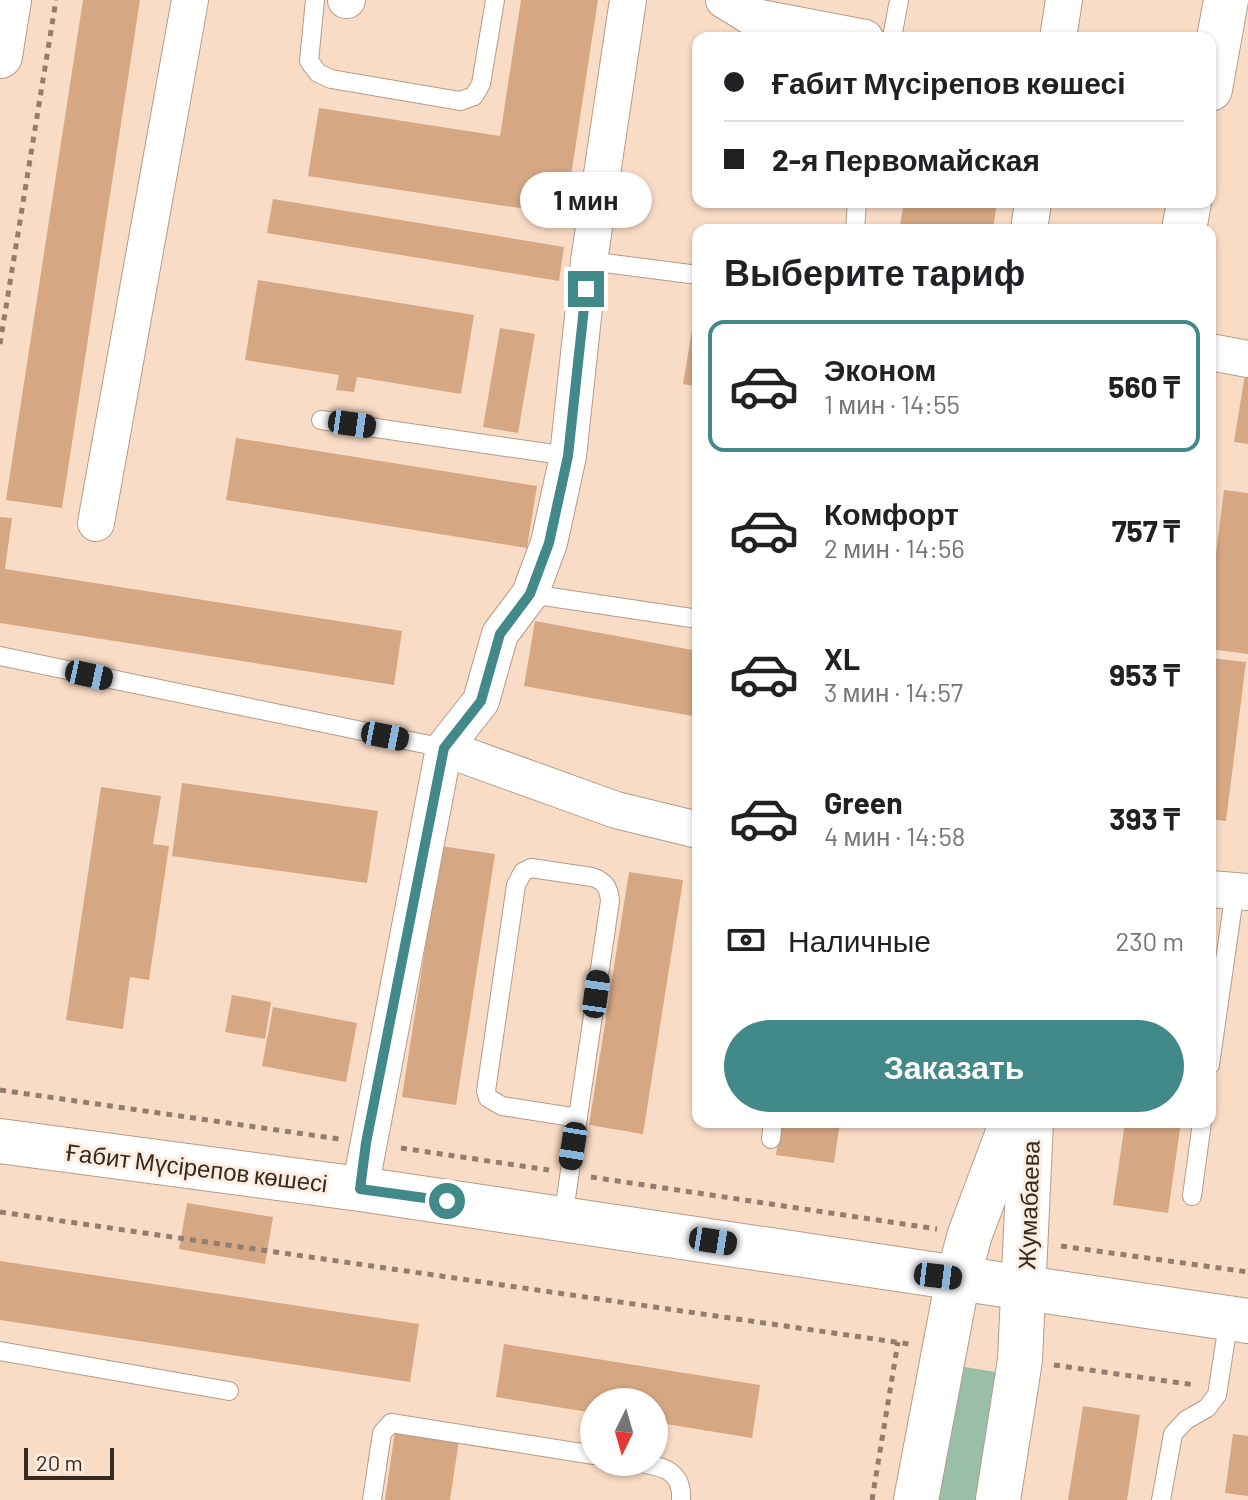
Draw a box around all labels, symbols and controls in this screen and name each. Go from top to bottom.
text: Ғабит Мүсірепов көшесі [772,64,1126,100]
text: 2-я Первомайская [772,141,1040,177]
callout: 1 мин [520,173,652,229]
text: 1 мин [553,184,619,215]
text: Выберите тариф [724,250,1025,293]
route end [568,271,604,307]
icon: car [728,350,800,422]
text: Эконом [824,351,937,387]
text: 560 ₸ [1108,368,1180,404]
text: 1 мин · 14:55 [824,388,960,419]
car [327,409,377,439]
icon: car [728,494,800,566]
text: Комфорт [824,495,959,531]
text: 757 ₸ [1112,512,1180,548]
text: 2 мин · 14:56 [824,532,965,563]
icon: car [728,638,800,710]
text: XL [824,640,860,676]
text: 953 ₸ [1109,656,1180,692]
car [63,658,115,692]
text: 3 мин · 14:57 [824,676,963,707]
car [359,720,411,752]
icon: car [728,782,800,854]
text: Green [824,784,903,820]
text: 393 ₸ [1109,800,1180,836]
text: 4 мин · 14:58 [824,820,965,851]
icon: cash [724,918,768,962]
text: Наличные [788,922,931,958]
text: 230 m [1115,925,1184,956]
car [581,969,611,1019]
button: Заказать [724,1020,1184,1112]
car [557,1120,589,1172]
street label: Ғабит Мүсірепов көшесі [64,1136,329,1197]
street label: Жумабаева [1011,1139,1045,1270]
route start [429,1183,465,1219]
car [687,1225,739,1257]
car [913,1261,963,1291]
north arrow [580,1388,668,1476]
map controls [580,1388,668,1476]
scale bar [24,1444,114,1480]
text: 20 m [36,1449,83,1475]

